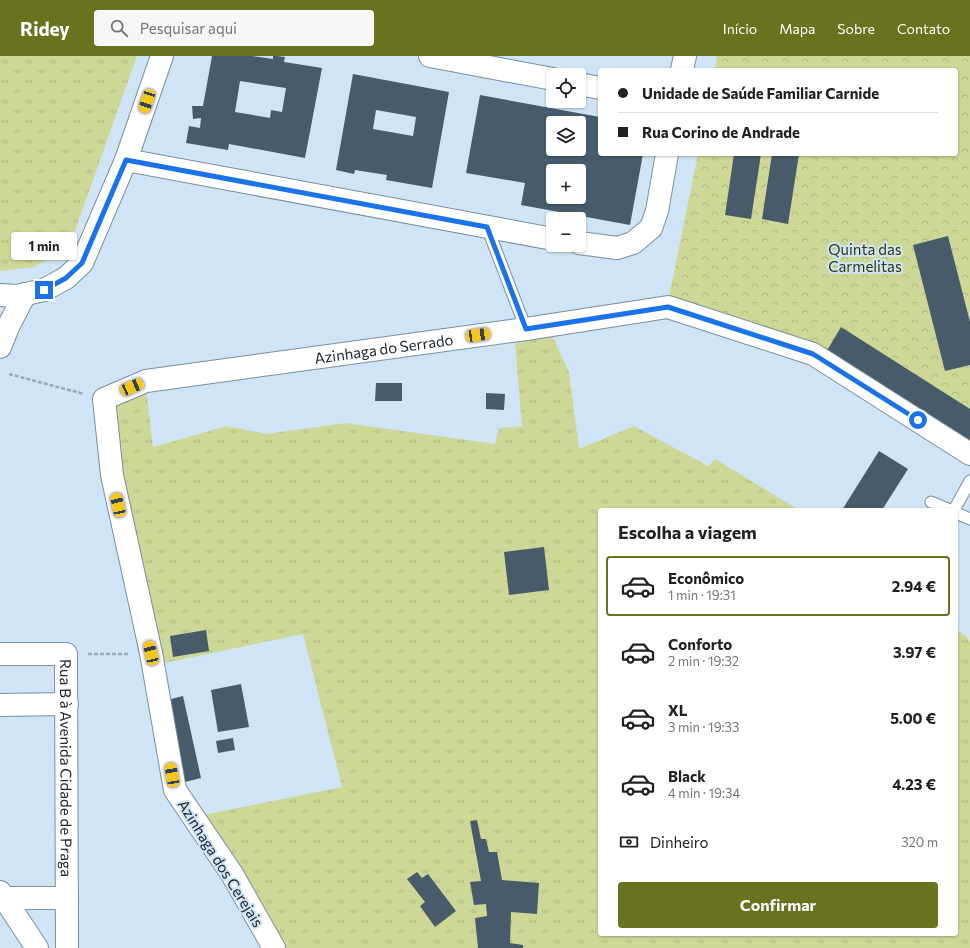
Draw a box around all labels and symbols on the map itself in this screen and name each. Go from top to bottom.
car [137,88,157,114]
callout: 1 min [11,232,77,260]
park label: Quinta das Carmelitas [828,240,902,275]
route end [35,281,53,299]
car [465,327,491,343]
street label: Azinhaga do Serrado [313,330,454,367]
car [119,377,145,397]
route start [909,411,927,429]
car [109,492,127,518]
car [142,640,160,666]
street label: Rua B à Avenida Cidade de Praga [57,659,76,877]
car [164,762,180,788]
street label: Azinhaga dos Cerejais [174,796,268,930]

